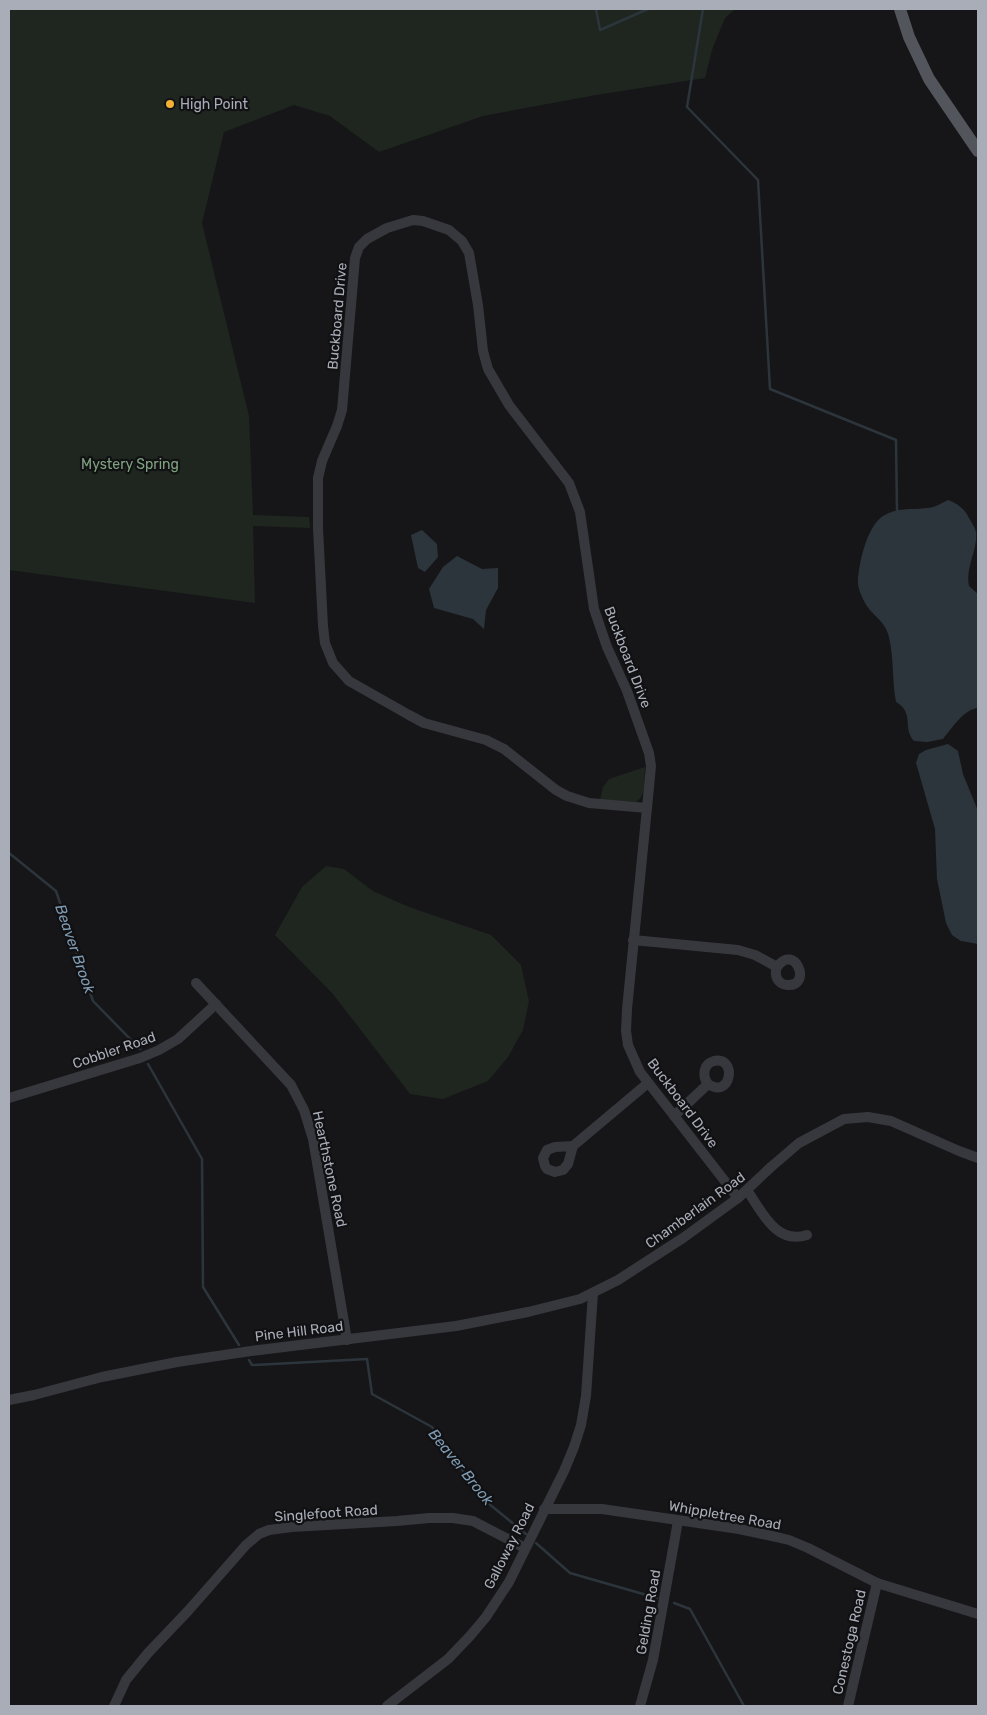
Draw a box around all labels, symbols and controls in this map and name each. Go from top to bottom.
place label: High Point [180,96,248,113]
marker: High Point [164,98,176,110]
street label: Buckboard Drive [324,262,351,370]
park label: Mystery Spring [81,456,179,473]
street label: Buckboard Drive [600,604,655,711]
water label: Beaver Brook [51,902,99,996]
street label: Cobbler Road [70,1028,158,1073]
street label: Buckboard Drive [643,1055,722,1151]
street label: Hearthstone Road [309,1109,350,1229]
street label: Chamberlain Road [642,1169,748,1252]
street label: Pine Hill Road [254,1318,344,1345]
water label: Beaver Brook [425,1425,498,1509]
street label: Whippletree Road [667,1497,783,1534]
street label: Galloway Road [480,1500,538,1592]
street label: Singlefoot Road [274,1501,378,1526]
street label: Gelding Road [633,1568,664,1656]
street label: Conestoga Road [829,1588,870,1696]

